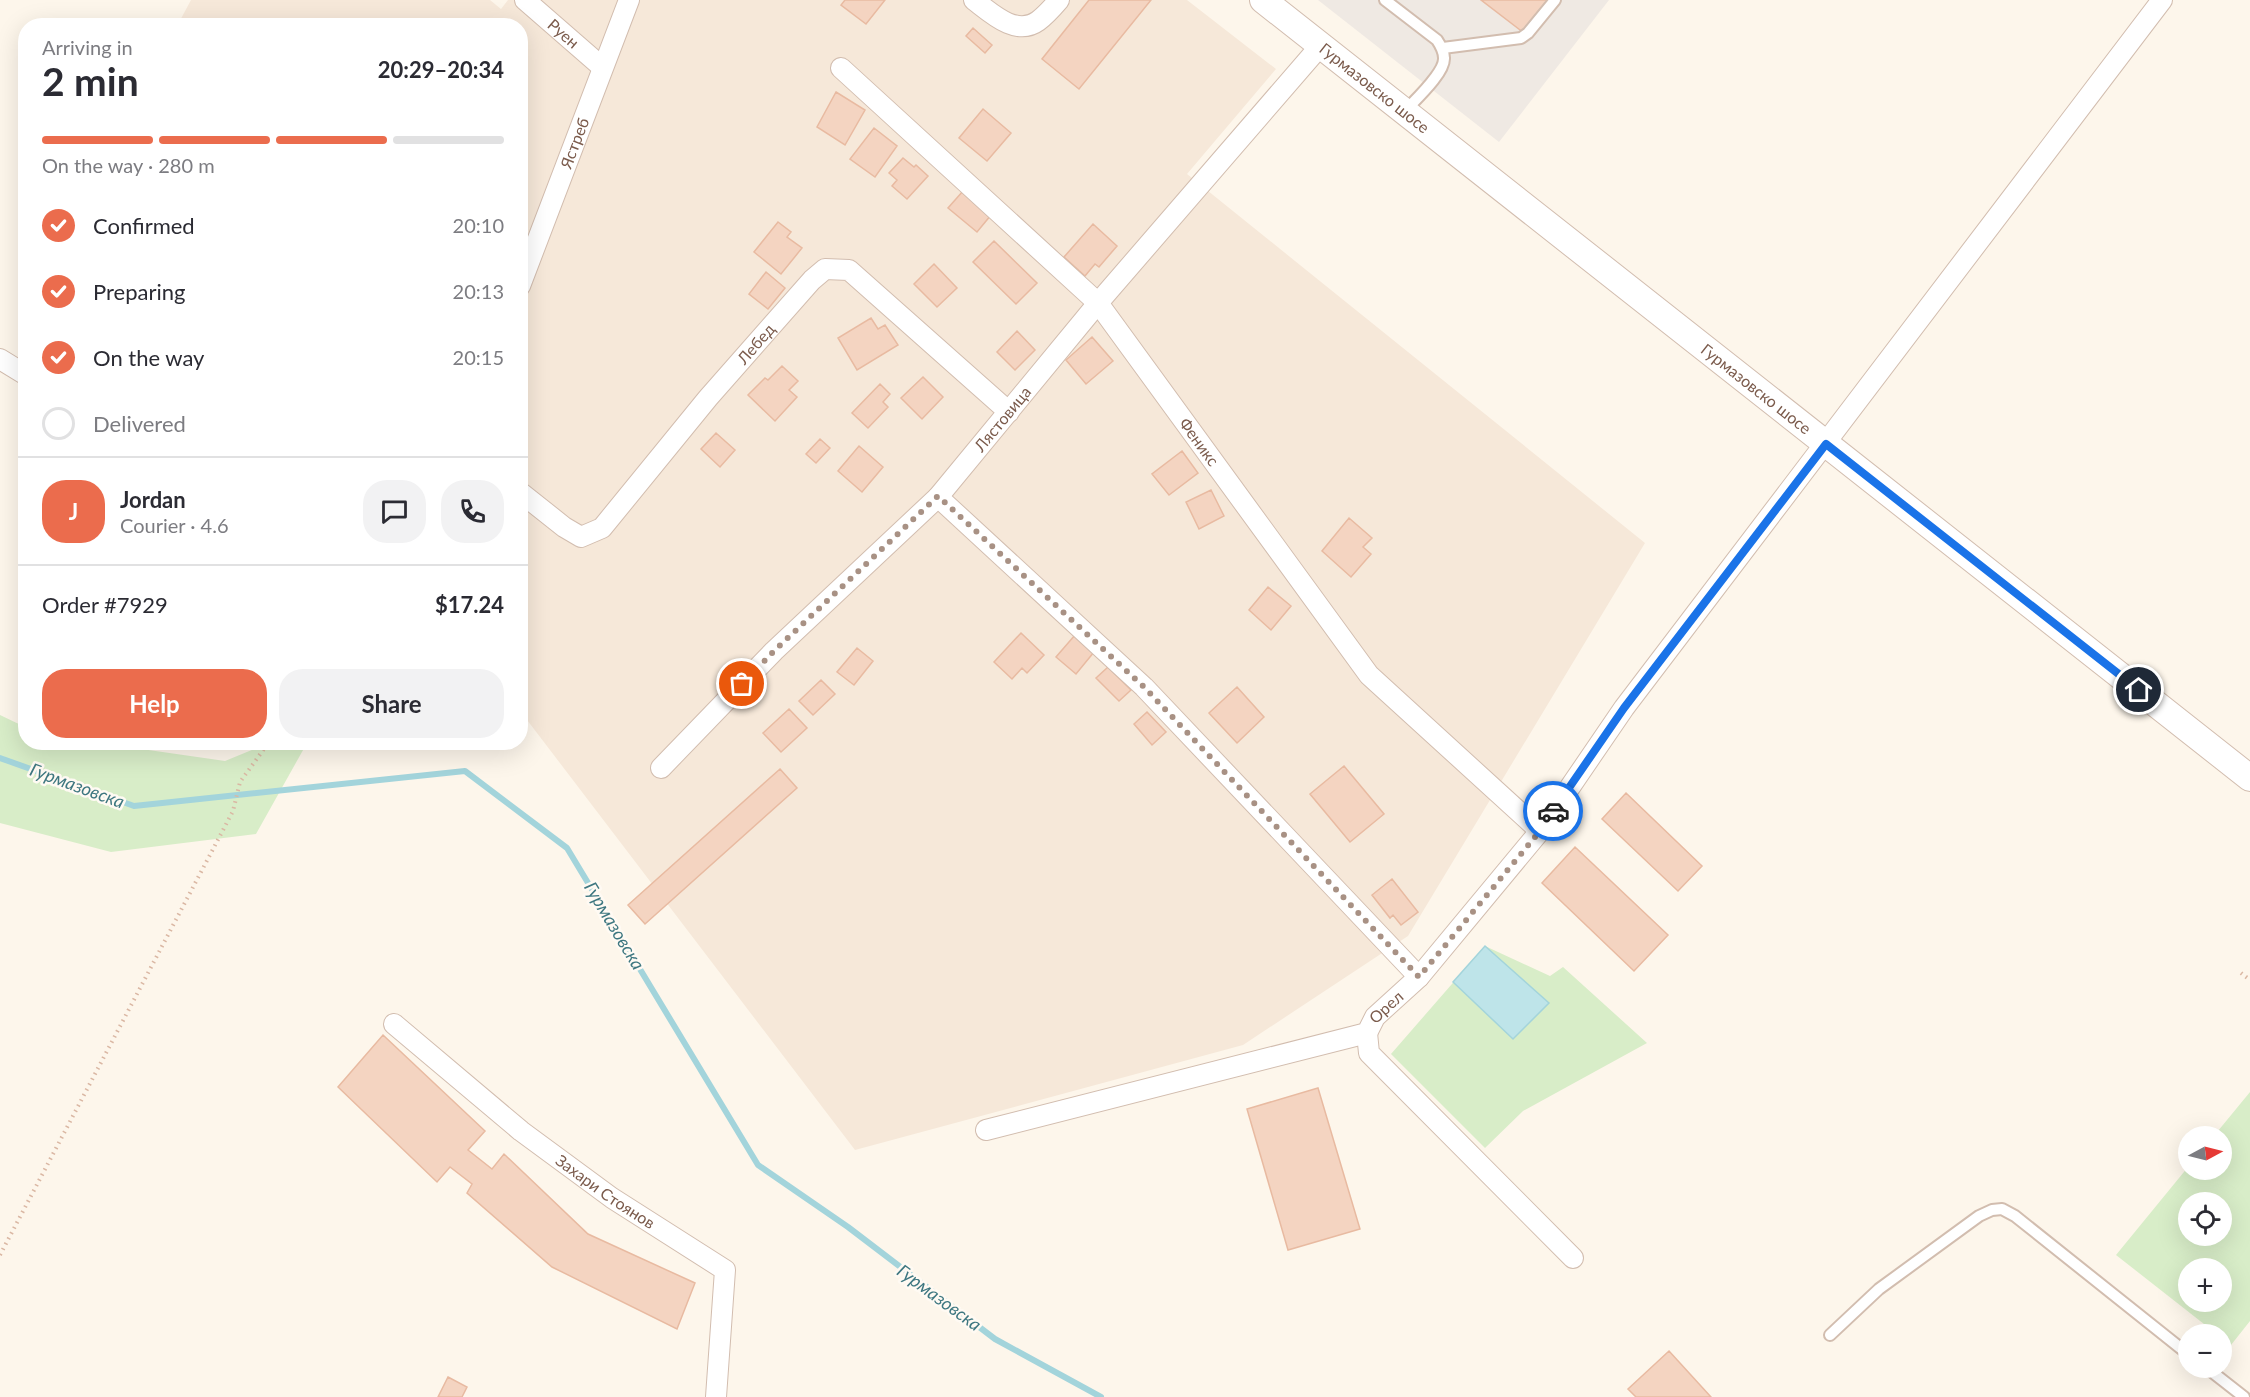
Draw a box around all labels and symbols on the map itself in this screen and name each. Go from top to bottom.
street label: Руен [544,14,583,52]
street label: Гурмазовско шосе [1316,38,1434,137]
street label: Ястреб [555,115,592,172]
street label: Лебед [732,319,778,368]
street label: Гурмазовско шосе [1698,339,1815,438]
street label: Лястовица [969,382,1034,456]
street label: Феникс [1176,414,1224,470]
pin [716,658,767,709]
pin [2113,664,2164,715]
water label: Гурмазовска [27,758,128,812]
courier [1523,781,1583,841]
water label: Гурмазовска [580,877,650,973]
street label: Орел [1365,986,1407,1027]
north arrow [2178,1126,2232,1180]
street label: Захари Стоянов [553,1150,659,1232]
water label: Гурмазовска [893,1259,986,1335]

